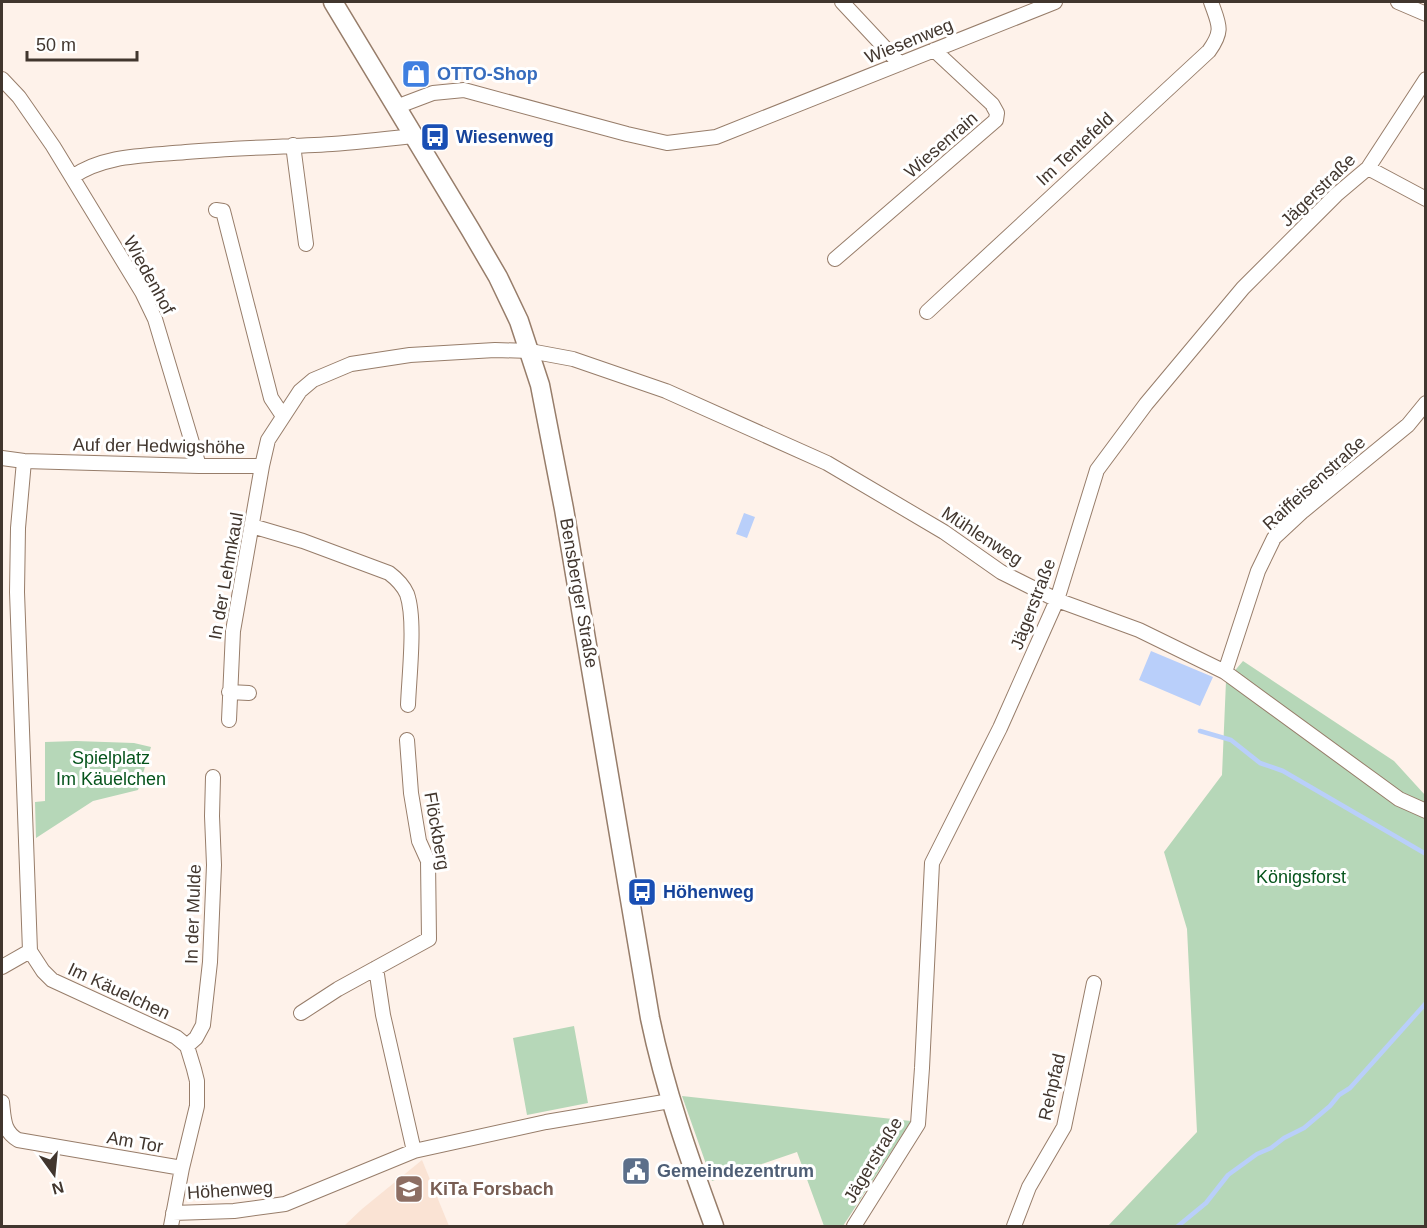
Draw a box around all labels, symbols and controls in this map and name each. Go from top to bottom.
street label: Wiesenweg [862,14,956,68]
scale bar [27,24,136,62]
text: 50 m [36,35,76,55]
shop icon: OTTO-Shop [400,58,432,90]
place label: OTTO-Shop [437,64,538,84]
street label: Wiesenrain [900,108,982,182]
street label: Im Tentefeld [1032,108,1118,190]
bus stop icon: Wiesenweg [419,121,451,153]
place label: Wiesenweg [456,127,554,147]
street label: Jägerstraße [1277,149,1359,231]
street label: Wiedenhof [119,233,179,318]
street label: Raiffeisenstraße [1259,432,1369,534]
street label: Auf der Hedwigshöhe [73,434,245,458]
street label: Mühlenweg [938,503,1026,569]
street label: In der Lehmkaul [205,511,247,641]
street label: Bensberger Straße [556,516,602,670]
street label: Jägerstraße [1006,556,1060,652]
park label: Spielplatz Im Käuelchen [56,748,166,789]
street label: Flöckberg [420,790,454,872]
street label: In der Mulde [181,864,205,964]
park label: Königsforst [1256,867,1346,887]
bus stop icon: Höhenweg [626,876,658,908]
place label: Höhenweg [663,882,754,902]
street label: Im Käuelchen [65,959,173,1023]
street label: Rehpfad [1035,1052,1069,1122]
street label: Jägerstraße [840,1114,906,1206]
street label: Am Tor [105,1127,165,1157]
north arrow [24,1144,84,1204]
public building icon: Gemeindezentrum [620,1155,652,1187]
place label: Gemeindezentrum [657,1161,814,1181]
school or university icon: KiTa Forsbach [393,1173,425,1205]
street label: Höhenweg [186,1177,274,1203]
text: N [50,1178,66,1198]
place label: KiTa Forsbach [430,1179,554,1199]

